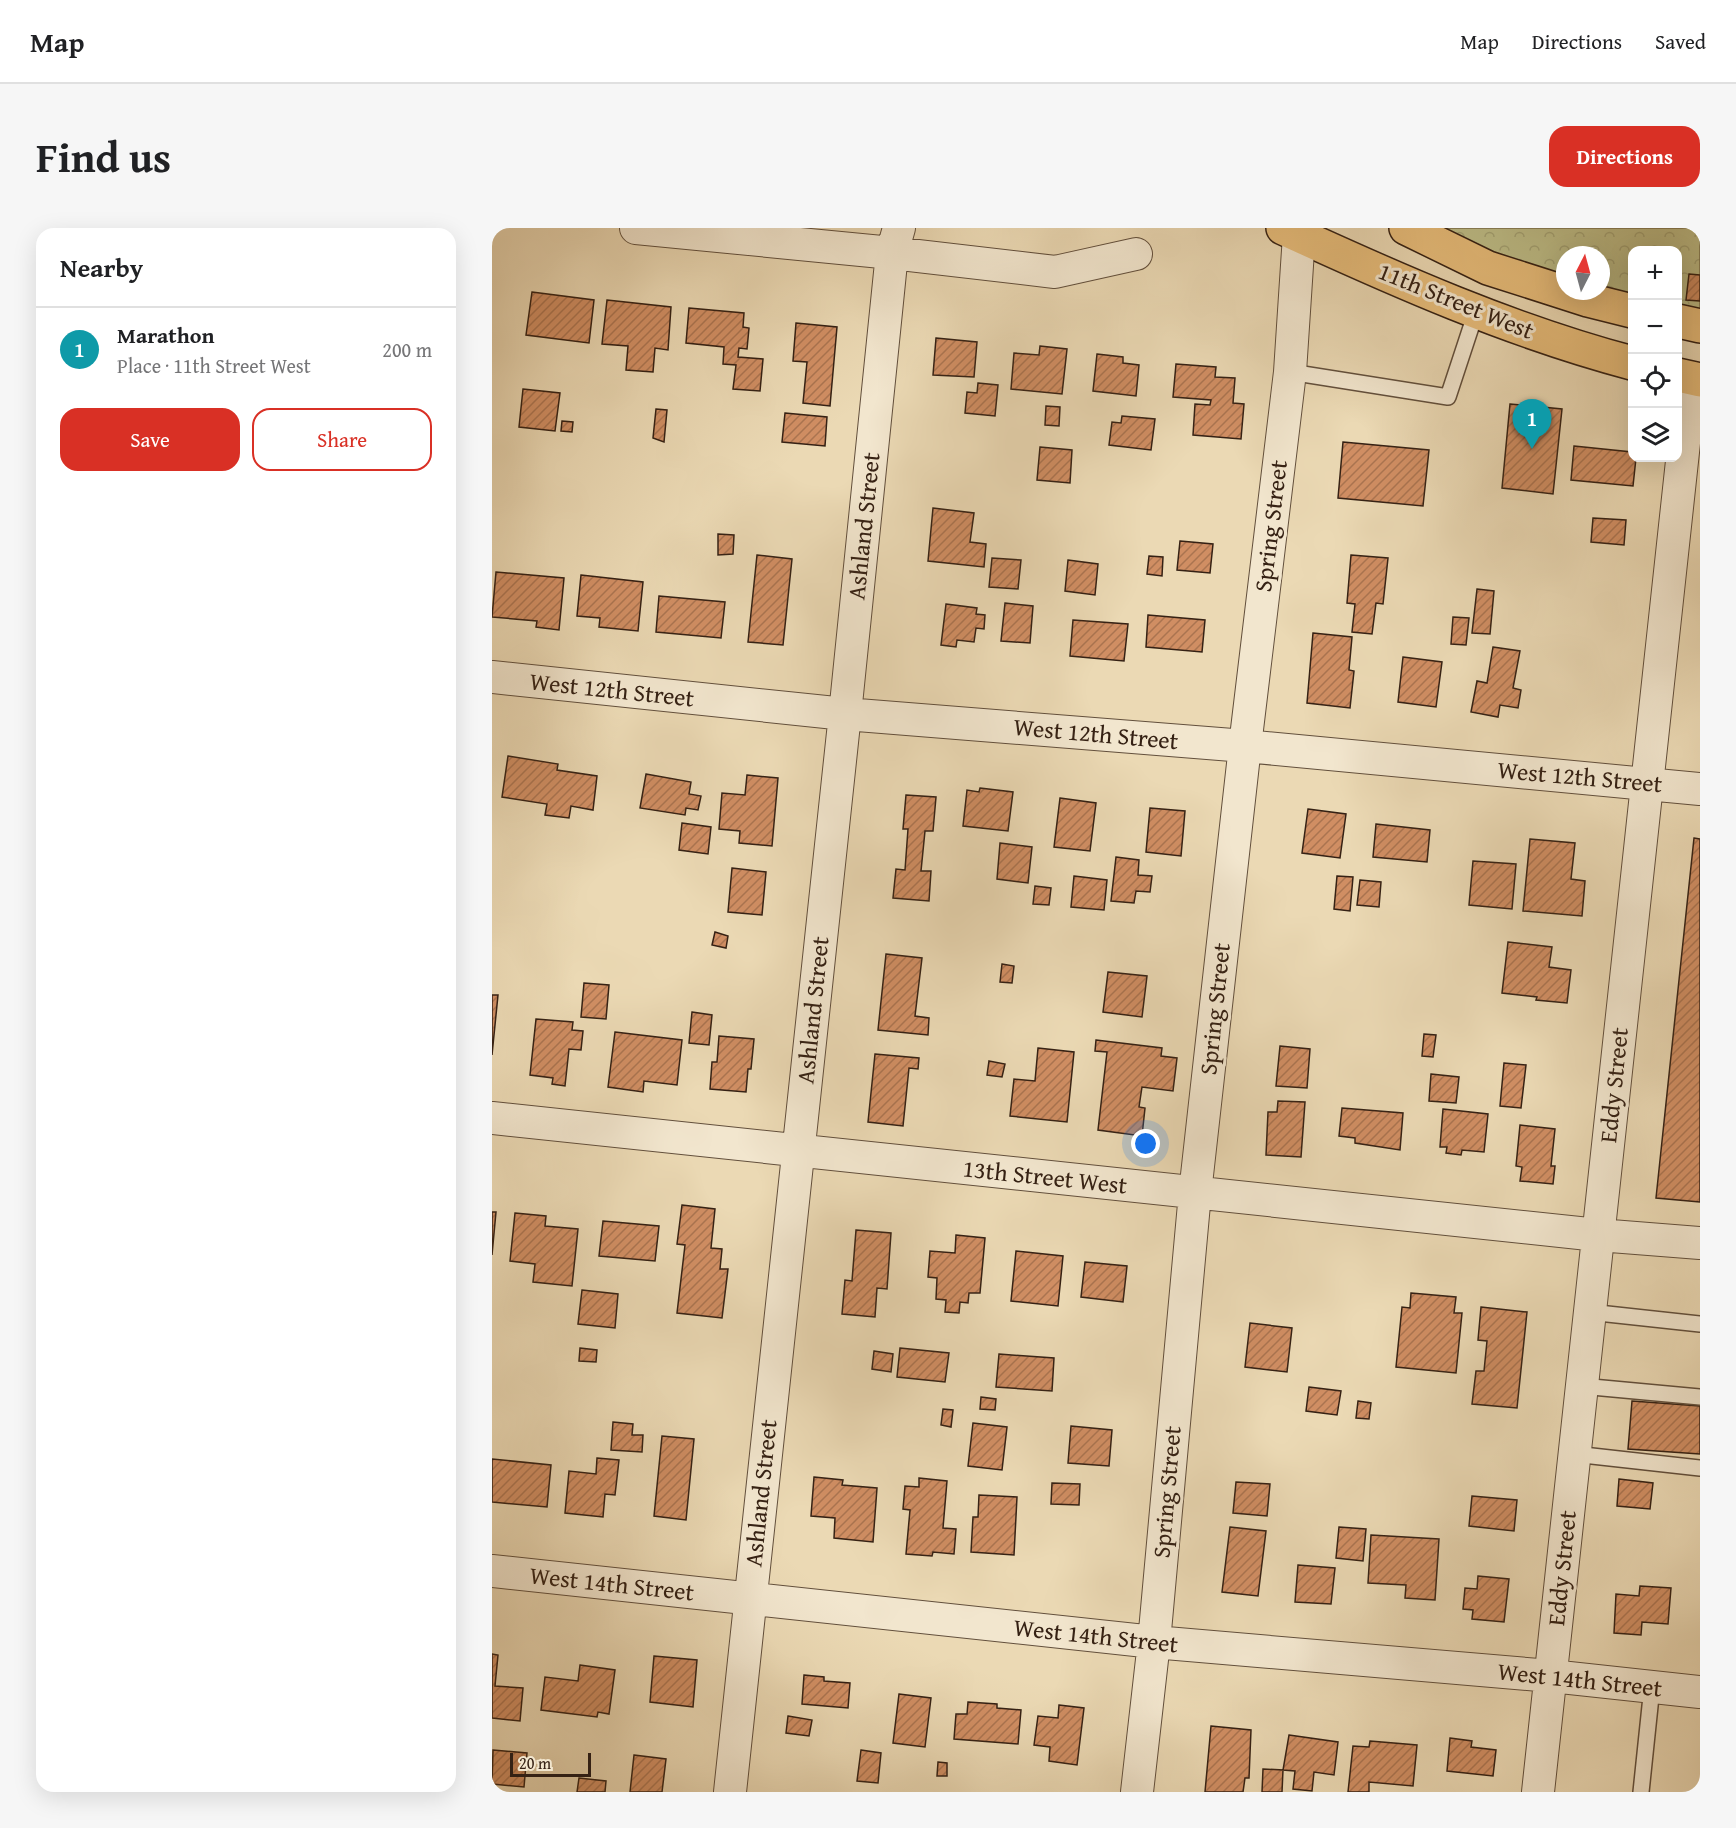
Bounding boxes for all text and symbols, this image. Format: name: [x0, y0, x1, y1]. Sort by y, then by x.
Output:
text: Map: [30, 21, 84, 62]
text: Map: [1460, 26, 1499, 57]
text: Directions: [1532, 26, 1622, 57]
text: Saved: [1655, 26, 1706, 57]
text: Find us: [36, 126, 171, 187]
button: Directions: [1549, 126, 1700, 187]
north arrow: [1556, 246, 1610, 300]
map controls: [1628, 246, 1682, 462]
button: +: [1628, 246, 1682, 300]
text: Nearby: [60, 248, 143, 287]
street label: 11th Street West: [1373, 253, 1540, 348]
button: −: [1628, 300, 1682, 354]
text: Marathon: [117, 319, 214, 351]
text: 1: [74, 335, 85, 364]
text: 200 m: [382, 335, 432, 364]
text: Place · 11th Street West: [117, 351, 311, 380]
button: locate: [1628, 354, 1682, 408]
pin: 1: [1512, 400, 1552, 449]
button: Save: [60, 408, 240, 471]
button: Share: [252, 408, 432, 471]
button: layers: [1628, 408, 1682, 462]
street label: Ashland Street: [838, 450, 889, 601]
street label: Spring Street: [1245, 457, 1296, 594]
street label: West 12th Street: [528, 663, 696, 716]
street label: West 12th Street: [1012, 709, 1180, 758]
street label: West 12th Street: [1496, 752, 1664, 801]
street label: Ashland Street: [787, 934, 838, 1085]
street label: Spring Street: [1190, 941, 1239, 1077]
street label: Eddy Street: [1590, 1025, 1637, 1144]
your location: [1131, 1129, 1160, 1158]
street label: 13th Street West: [961, 1150, 1129, 1203]
street label: Ashland Street: [735, 1417, 786, 1568]
street label: Spring Street: [1143, 1424, 1190, 1560]
street label: Eddy Street: [1538, 1508, 1585, 1627]
street label: West 14th Street: [528, 1557, 696, 1610]
street label: West 14th Street: [1012, 1609, 1180, 1662]
street label: West 14th Street: [1496, 1653, 1664, 1706]
scale bar: [510, 1750, 591, 1778]
text: 20 m: [519, 1751, 551, 1775]

